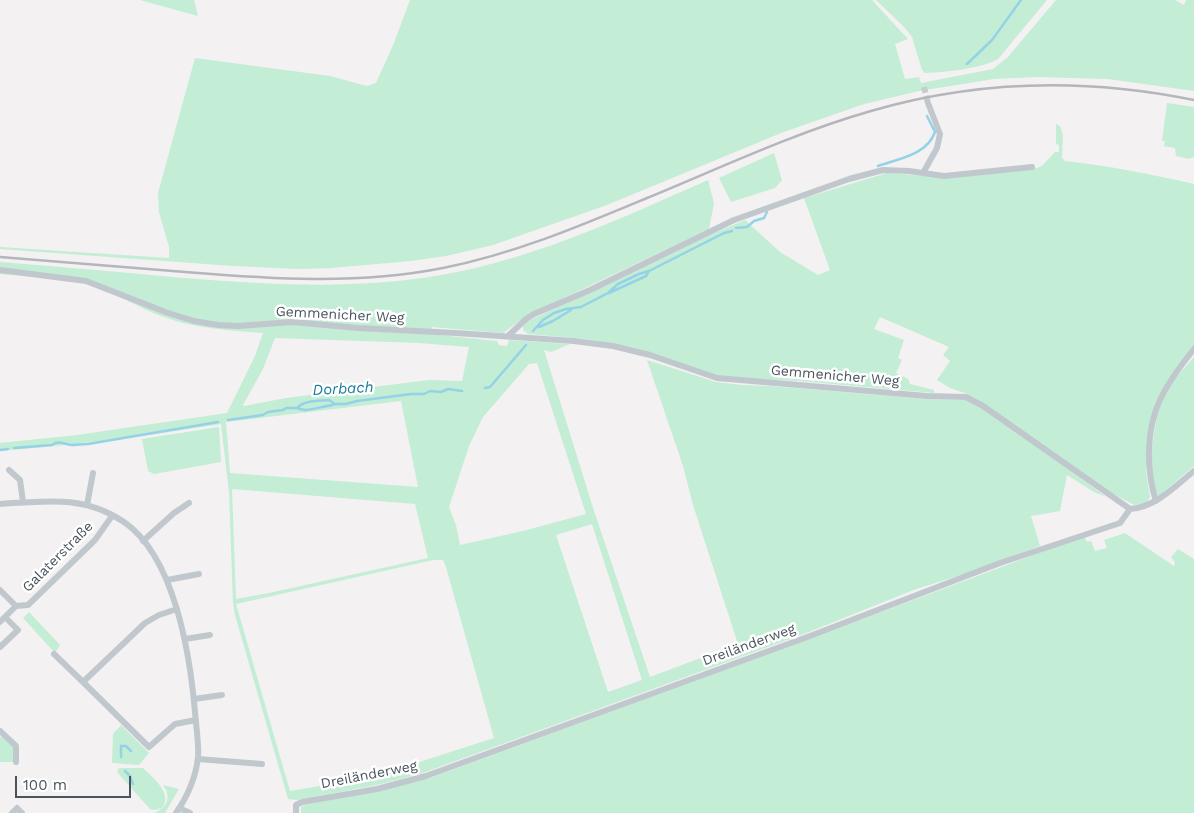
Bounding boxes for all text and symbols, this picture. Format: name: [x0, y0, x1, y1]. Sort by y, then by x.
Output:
street label: Gemmenicher Weg: [275, 303, 405, 327]
street label: Gemmenicher Weg: [770, 362, 900, 390]
water label: Dorbach: [312, 378, 374, 400]
street label: Galaterstraße: [19, 518, 97, 596]
street label: Dreiländerweg: [700, 620, 798, 670]
street label: Dreiländerweg: [319, 757, 419, 793]
scale bar: [18, 766, 134, 798]
text: 100 m: [23, 776, 67, 794]

